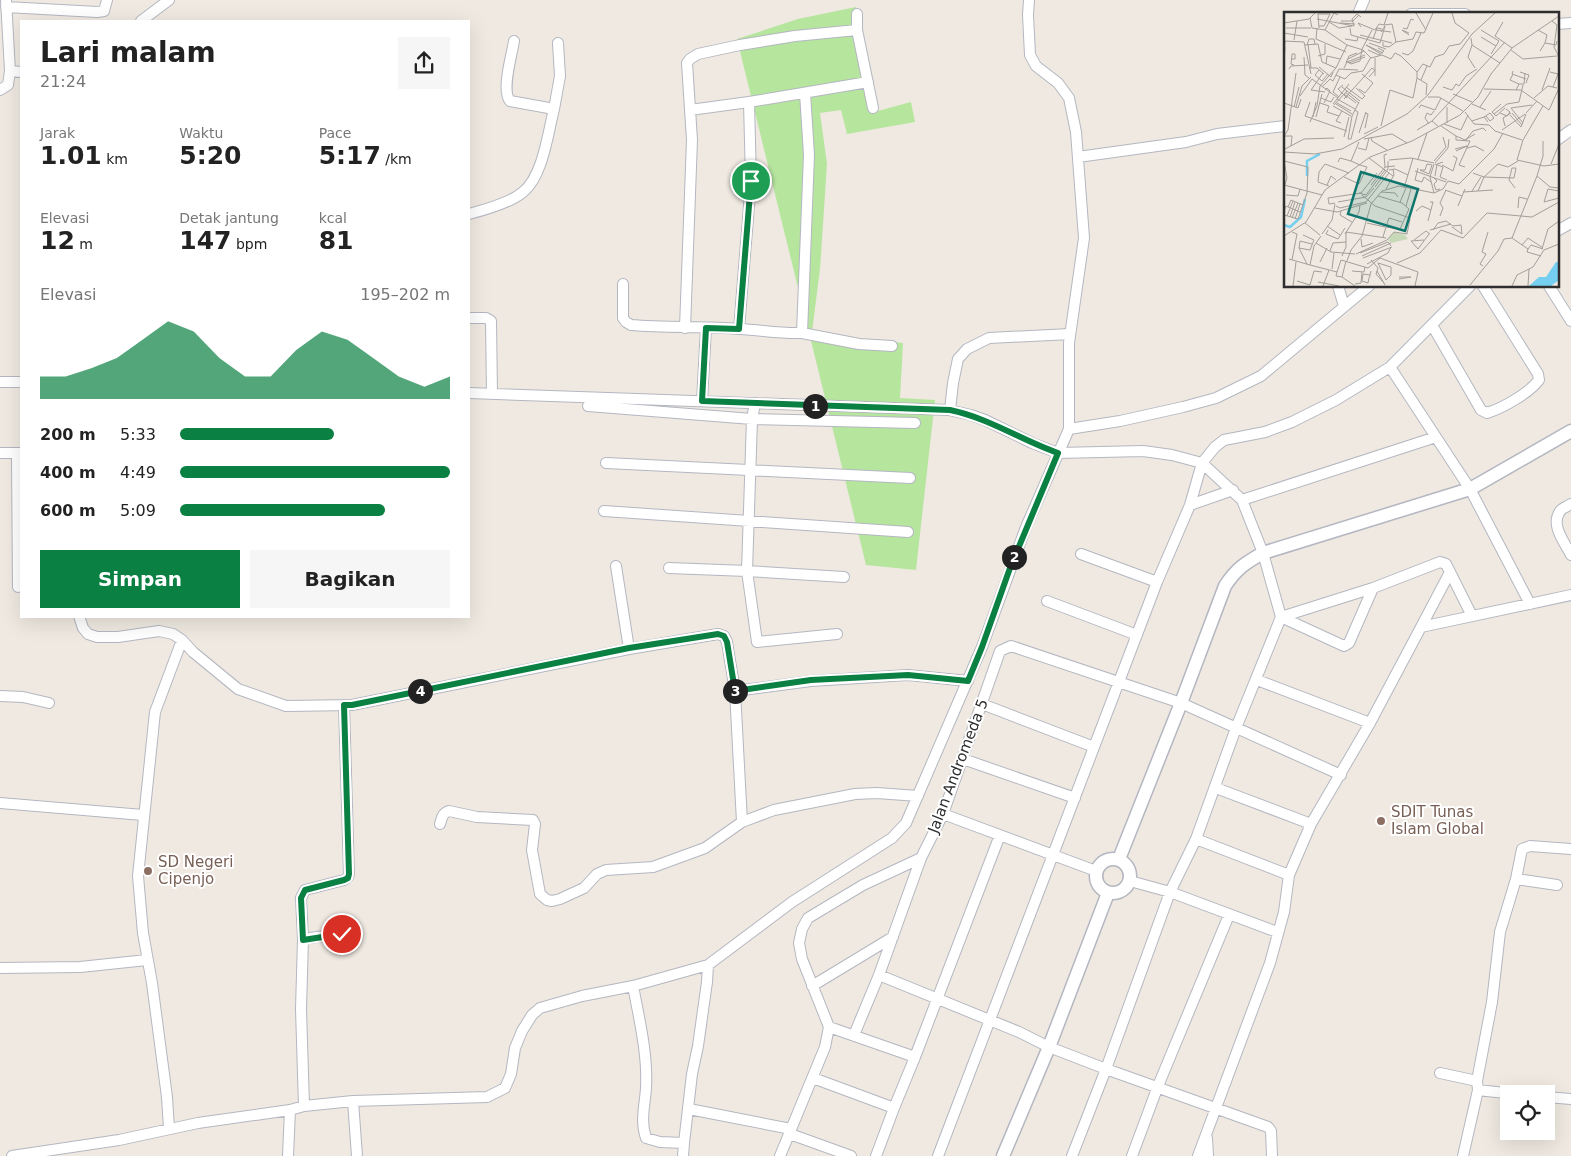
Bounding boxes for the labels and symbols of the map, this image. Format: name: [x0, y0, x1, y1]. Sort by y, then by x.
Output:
inset map: [1284, 12, 1558, 288]
pin: [730, 160, 772, 202]
pin: 1: [802, 394, 828, 418]
pin: 2: [1002, 544, 1026, 570]
pin: 4: [408, 678, 432, 704]
pin: 3: [722, 678, 748, 704]
street label: Jalan Andromeda 5: [924, 696, 992, 837]
place label: SDIT Tunas Islam Global: [1391, 803, 1484, 838]
marker: SDIT Tunas Islam Global: [1375, 815, 1387, 827]
place label: SD Negeri Cipenjo: [158, 853, 233, 888]
marker: SD Negeri Cipenjo: [142, 865, 154, 877]
pin: [321, 913, 363, 955]

